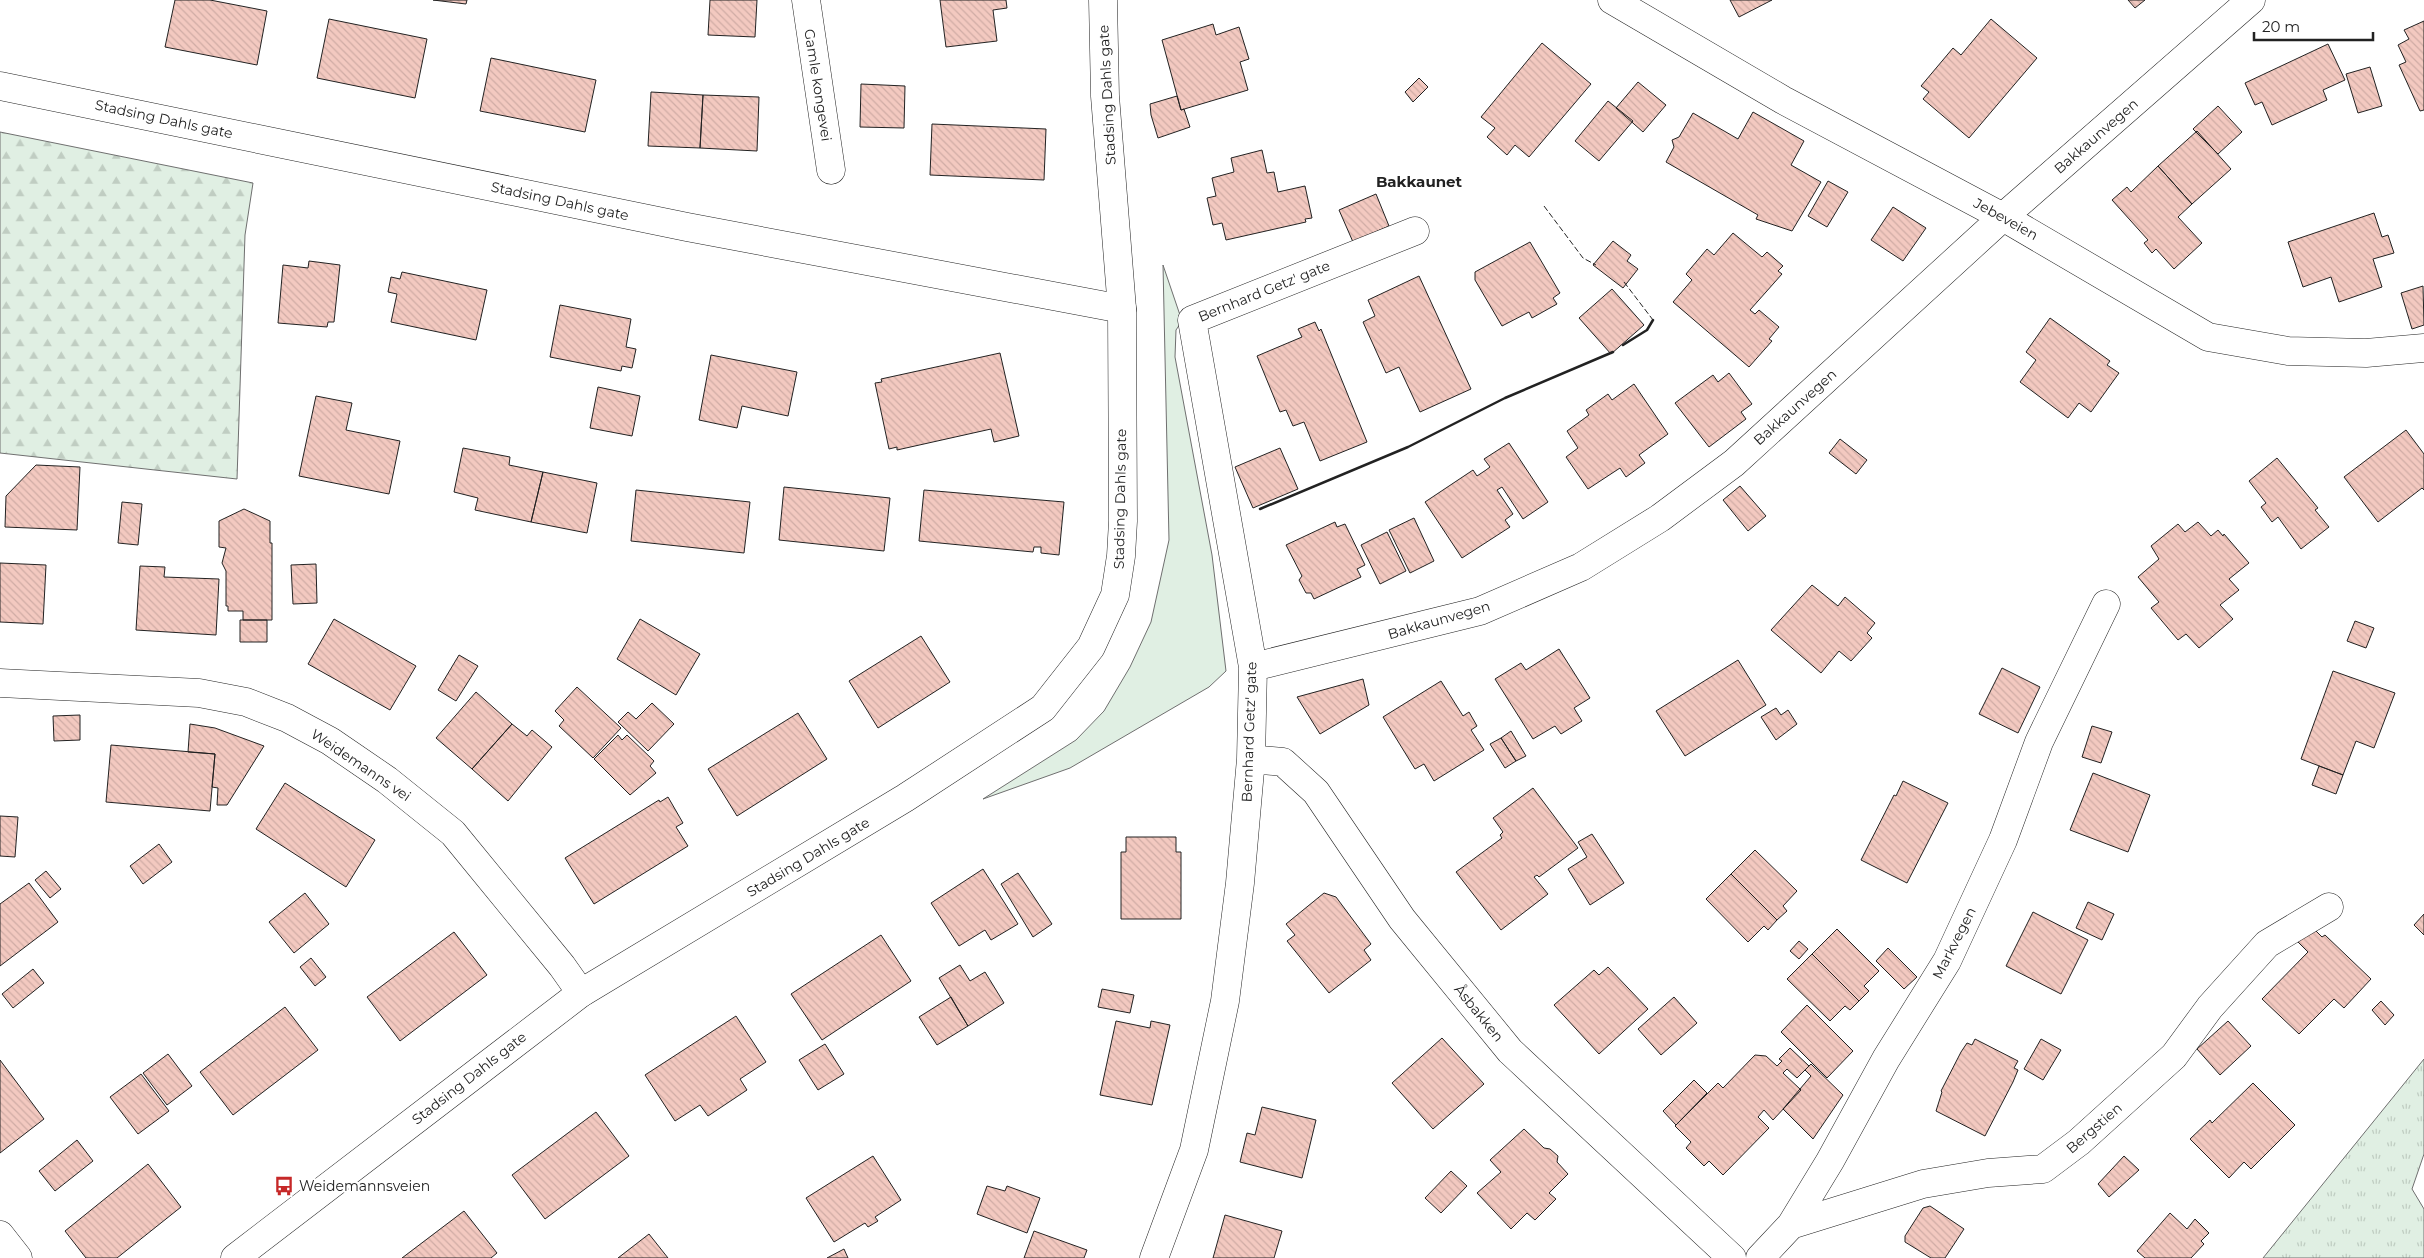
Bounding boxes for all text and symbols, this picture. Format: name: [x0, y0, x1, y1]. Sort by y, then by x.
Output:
scale bar: [2254, 10, 2373, 42]
text: 20 m: [2262, 17, 2300, 36]
street label: Stadsing Dahls gate: [1094, 24, 1120, 166]
street label: Gamle kongevei: [800, 27, 836, 143]
street label: Bakkaunvegen: [2050, 95, 2142, 177]
street label: Stadsing Dahls gate: [93, 96, 235, 142]
district label: Bakkaunet: [1376, 172, 1463, 191]
street label: Stadsing Dahls gate: [489, 178, 631, 224]
street label: Jebeveien: [1970, 193, 2041, 244]
street label: Bernhard Getz' gate: [1195, 256, 1333, 326]
street label: Bakkaunvegen: [1750, 365, 1840, 449]
street label: Stadsing Dahls gate: [1110, 429, 1130, 569]
street label: Bakkaunvegen: [1386, 597, 1492, 643]
street label: Bernhard Getz' gate: [1238, 661, 1260, 803]
street label: Weidemanns vei: [307, 725, 415, 805]
street label: Stadsing Dahls gate: [743, 813, 873, 901]
street label: Markvegen: [1928, 904, 1980, 982]
street label: Åsbakken: [1450, 980, 1508, 1045]
street label: Stadsing Dahls gate: [408, 1028, 530, 1128]
street label: Bergstien: [2062, 1099, 2126, 1157]
bus stop icon: Weidemannsveien: [273, 1175, 295, 1197]
place label: Weidemannsveien: [299, 1177, 430, 1195]

